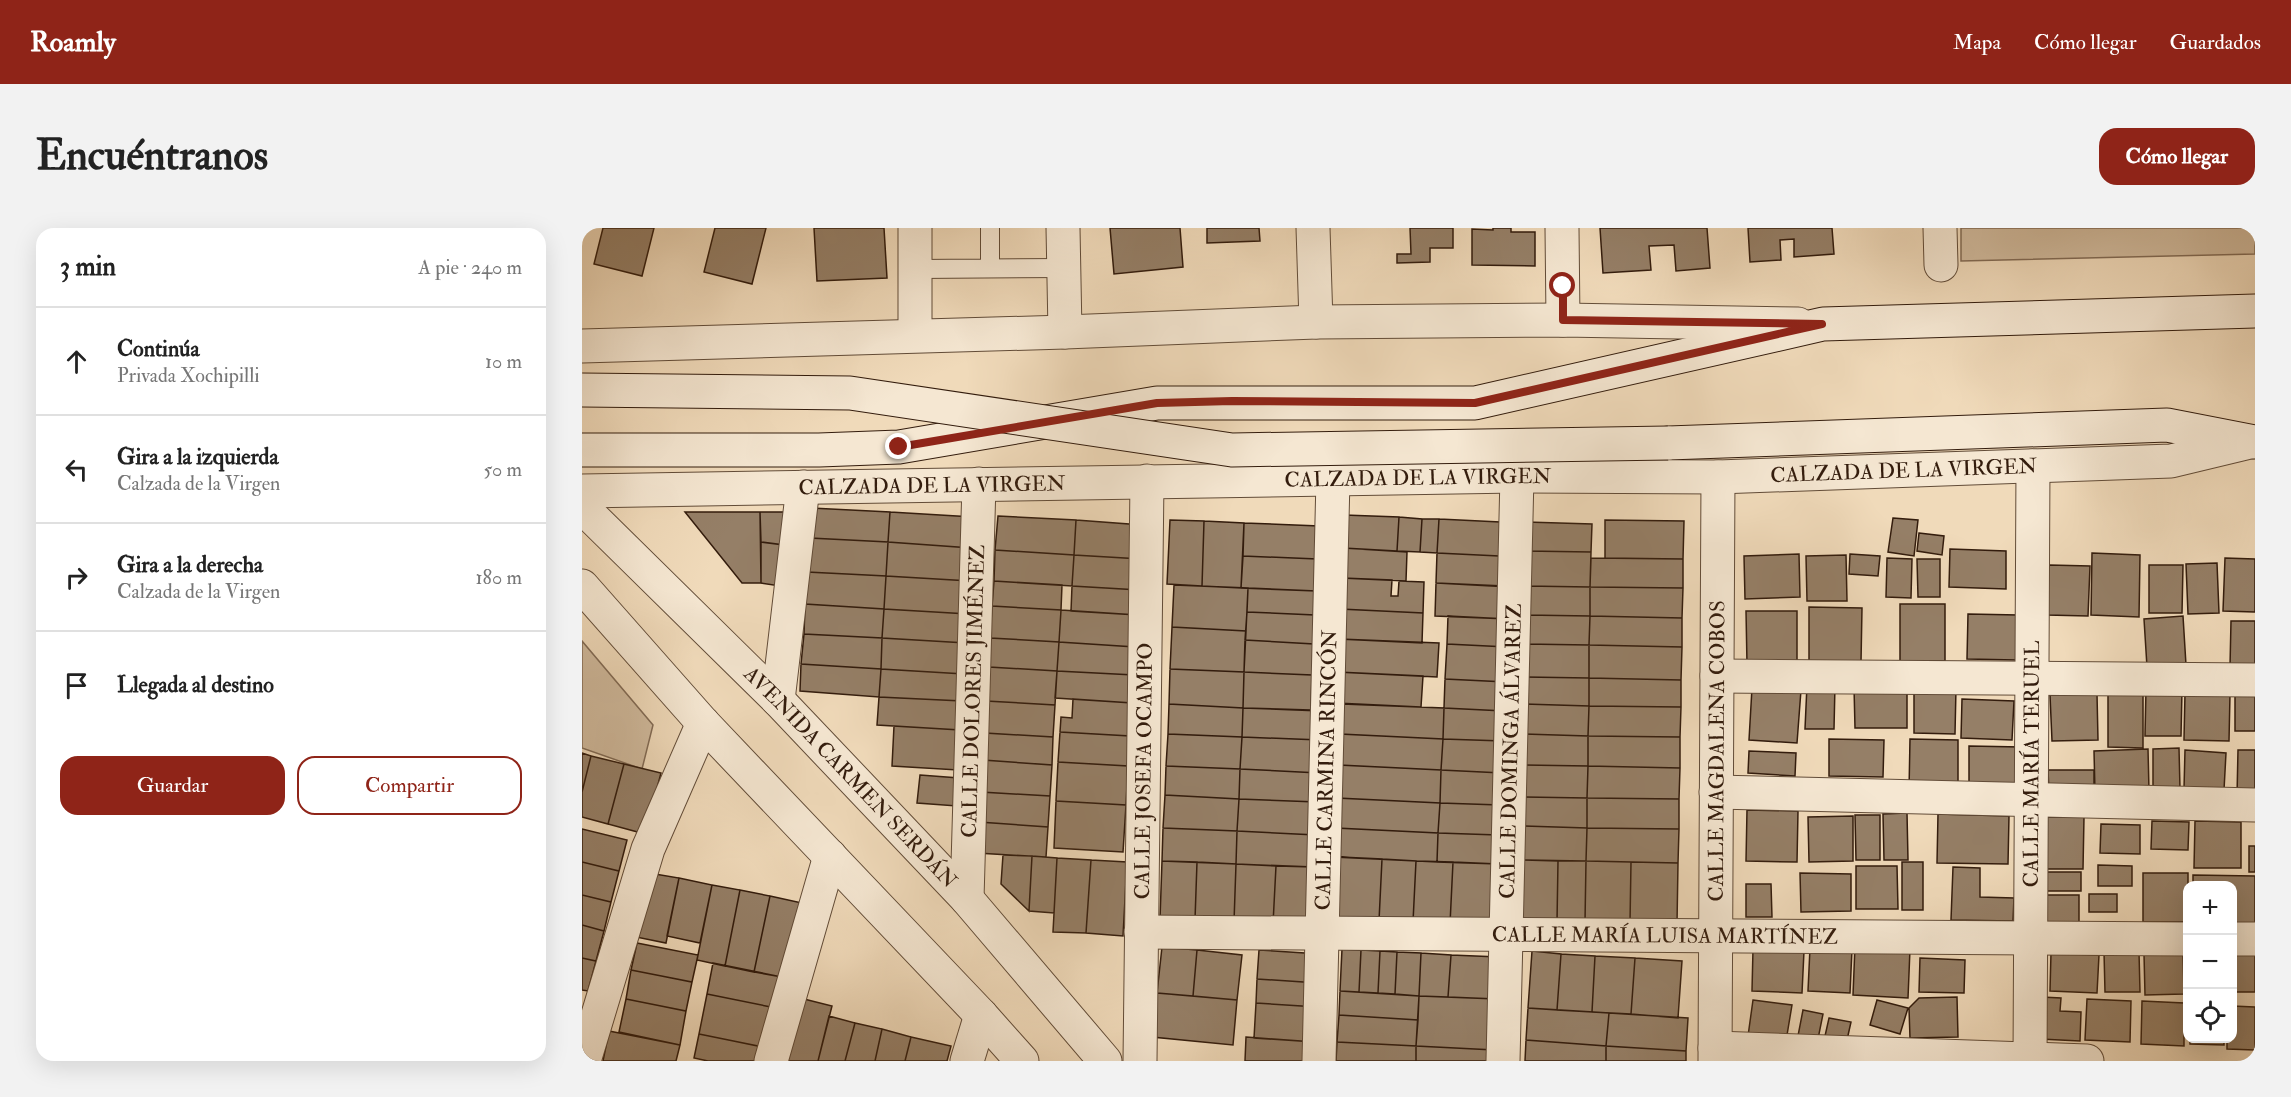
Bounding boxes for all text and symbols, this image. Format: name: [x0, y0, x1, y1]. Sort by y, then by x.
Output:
text: Roamly: [30, 25, 116, 60]
text: Mapa: [1953, 29, 2001, 56]
text: Cómo llegar: [2034, 29, 2137, 56]
text: Guardados: [2170, 29, 2261, 56]
button: Cómo llegar: [2099, 128, 2255, 185]
text: Encuéntranos: [36, 130, 268, 182]
text: 3 min: [60, 251, 116, 283]
text: A pie · 240 m: [418, 255, 522, 280]
route start: [1549, 272, 1575, 298]
text: Continúa: [117, 335, 200, 363]
icon: ahead: [60, 345, 93, 378]
text: 10 m: [485, 349, 522, 374]
text: Privada Xochipilli: [117, 363, 260, 388]
route end: [885, 433, 911, 459]
text: Gira a la izquierda: [117, 443, 278, 471]
icon: left: [60, 453, 93, 486]
street label: CALZADA DE LA VIRGEN: [1770, 453, 2038, 489]
text: 50 m: [483, 457, 522, 482]
street label: CALZADA DE LA VIRGEN: [1284, 463, 1552, 494]
street label: CALZADA DE LA VIRGEN: [798, 470, 1066, 502]
text: Calzada de la Virgen: [117, 471, 280, 496]
street label: CALLE DOLORES JIMÉNEZ: [956, 544, 991, 838]
text: Gira a la derecha: [117, 551, 263, 579]
icon: right: [60, 561, 93, 594]
text: 180 m: [475, 565, 522, 590]
text: Calzada de la Virgen: [117, 579, 280, 604]
street label: CALLE MAGDALENA COBOS: [1703, 600, 1731, 902]
street label: CALLE DOMINGA ÁLVAREZ: [1494, 603, 1528, 899]
street label: CALLE CARMINA RINCÓN: [1310, 629, 1343, 911]
street label: CALLE MARÍA TERUEL: [2018, 641, 2046, 888]
street label: CALLE JOSEFA OCAMPO: [1129, 642, 1159, 900]
street label: AVENIDA CARMEN SERDÁN: [737, 660, 963, 894]
icon: arrive: [60, 669, 93, 702]
text: Llegada al destino: [117, 671, 274, 699]
button: Guardar: [60, 756, 285, 815]
button: Compartir: [297, 756, 522, 815]
map controls: [2183, 881, 2237, 1043]
button: +: [2183, 881, 2237, 935]
street label: CALLE MARÍA LUISA MARTÍNEZ: [1492, 921, 1838, 951]
button: −: [2183, 935, 2237, 989]
button: locate: [2183, 989, 2237, 1043]

